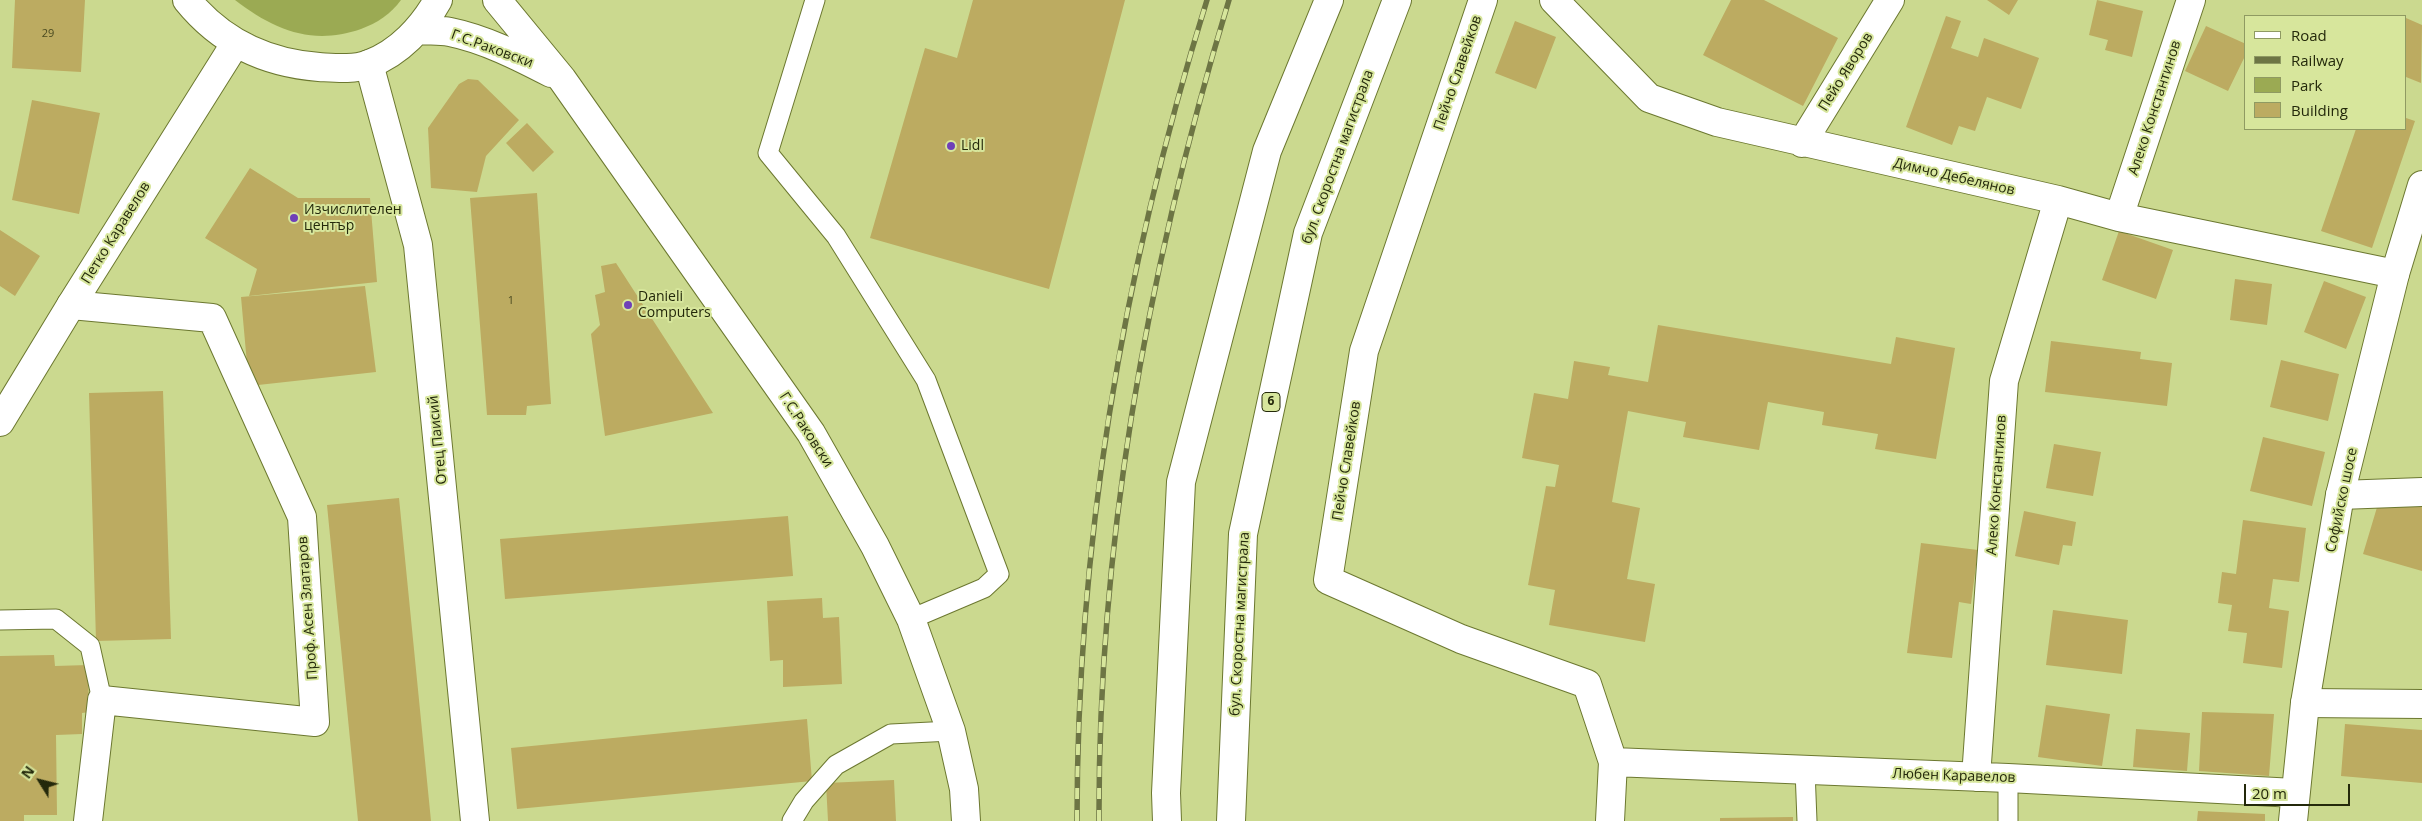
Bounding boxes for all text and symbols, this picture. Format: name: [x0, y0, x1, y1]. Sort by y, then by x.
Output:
street label: Пейчо Славейков: [1430, 13, 1486, 133]
legend: [2244, 15, 2407, 130]
text: Road: [2291, 25, 2327, 45]
street label: Г.С.Раковски: [449, 26, 535, 72]
house number: 29: [42, 27, 54, 41]
street label: Пейо Яворов: [1815, 30, 1877, 114]
street label: Алеко Константинов: [2125, 39, 2185, 177]
text: Railway: [2291, 50, 2344, 70]
street label: бул. Скоростна магистрала: [1299, 68, 1377, 246]
text: Park: [2291, 75, 2322, 95]
text: Building: [2291, 100, 2348, 120]
place label: Lidl: [961, 138, 984, 154]
marker: Lidl: [945, 140, 957, 152]
street label: Димчо Дебелянов: [1892, 155, 2016, 199]
street label: Петко Каравелов: [78, 179, 154, 287]
place label: Изчислителен център: [304, 202, 402, 234]
marker: Изчислителен център: [288, 212, 300, 224]
place label: Danieli Computers: [638, 289, 711, 322]
house number: 1: [508, 294, 514, 308]
marker: Danieli Computers: [622, 299, 634, 311]
street label: Г.С.Раковски: [775, 389, 837, 471]
road number: 6: [1262, 392, 1280, 412]
street label: Отец Паисий: [425, 395, 451, 485]
street label: Пейчо Славейков: [1329, 400, 1365, 522]
street label: Алеко Константинов: [1984, 414, 2010, 556]
street label: Софийско шосе: [2323, 446, 2361, 554]
street label: бул. Скоростна магистрала: [1227, 532, 1253, 716]
street label: Проф. Асен Златаров: [295, 536, 321, 680]
north arrow: [15, 756, 65, 806]
text: N: [16, 762, 38, 782]
street label: Любен Каравелов: [1892, 765, 2016, 787]
scale bar: [2247, 774, 2353, 806]
text: 20 m: [2252, 783, 2287, 803]

